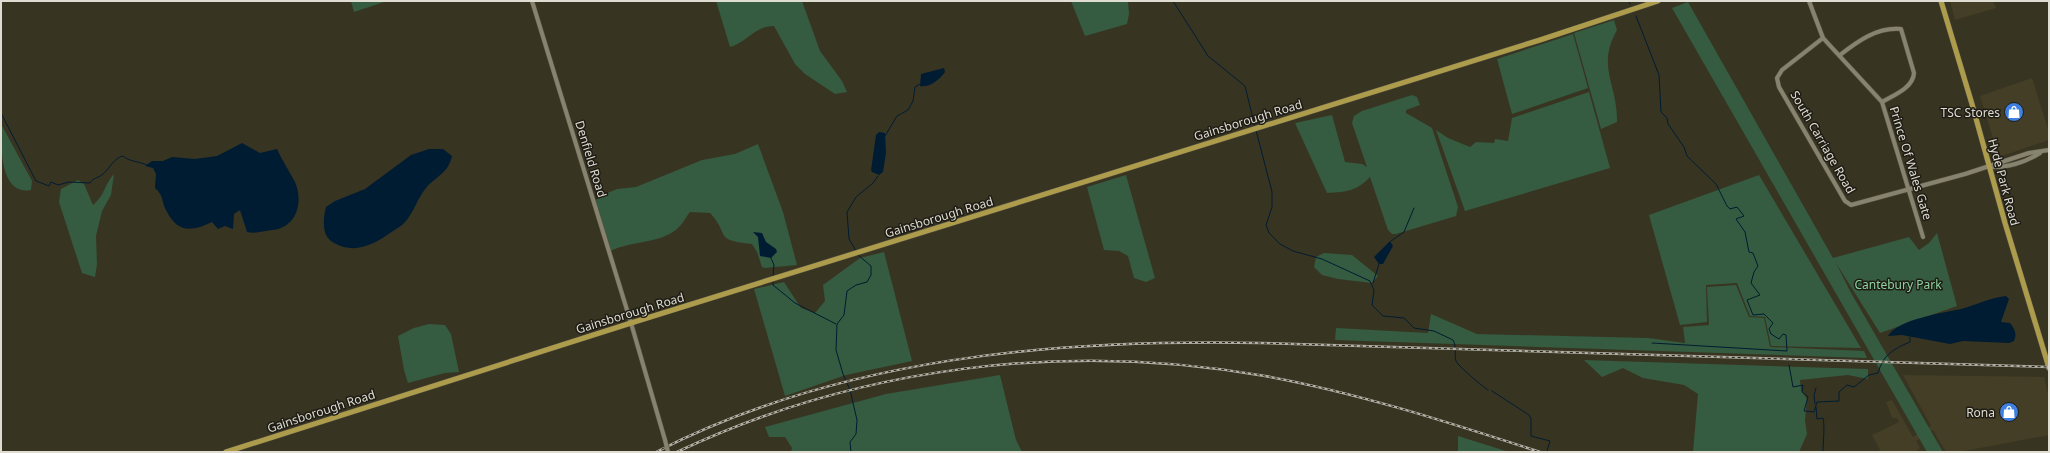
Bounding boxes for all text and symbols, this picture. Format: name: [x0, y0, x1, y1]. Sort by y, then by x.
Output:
street label: South Carriage Road: [1787, 87, 1859, 197]
street label: Gainsborough Road: [1192, 95, 1304, 145]
shop icon: TSC Stores: [2003, 101, 2025, 123]
street label: Prince Of Wales Gate: [1886, 104, 1936, 222]
place label: TSC Stores: [1941, 104, 2000, 121]
street label: Denfield Road: [571, 119, 611, 199]
street label: Hyde Park Road: [1984, 137, 2024, 227]
street label: Gainsborough Road: [883, 192, 995, 242]
park label: Cantebury Park: [1854, 276, 1942, 293]
street label: Gainsborough Road: [574, 288, 686, 338]
street label: Gainsborough Road: [265, 386, 377, 436]
shop icon: Rona: [1998, 401, 2020, 423]
place label: Rona: [1966, 404, 1995, 421]

